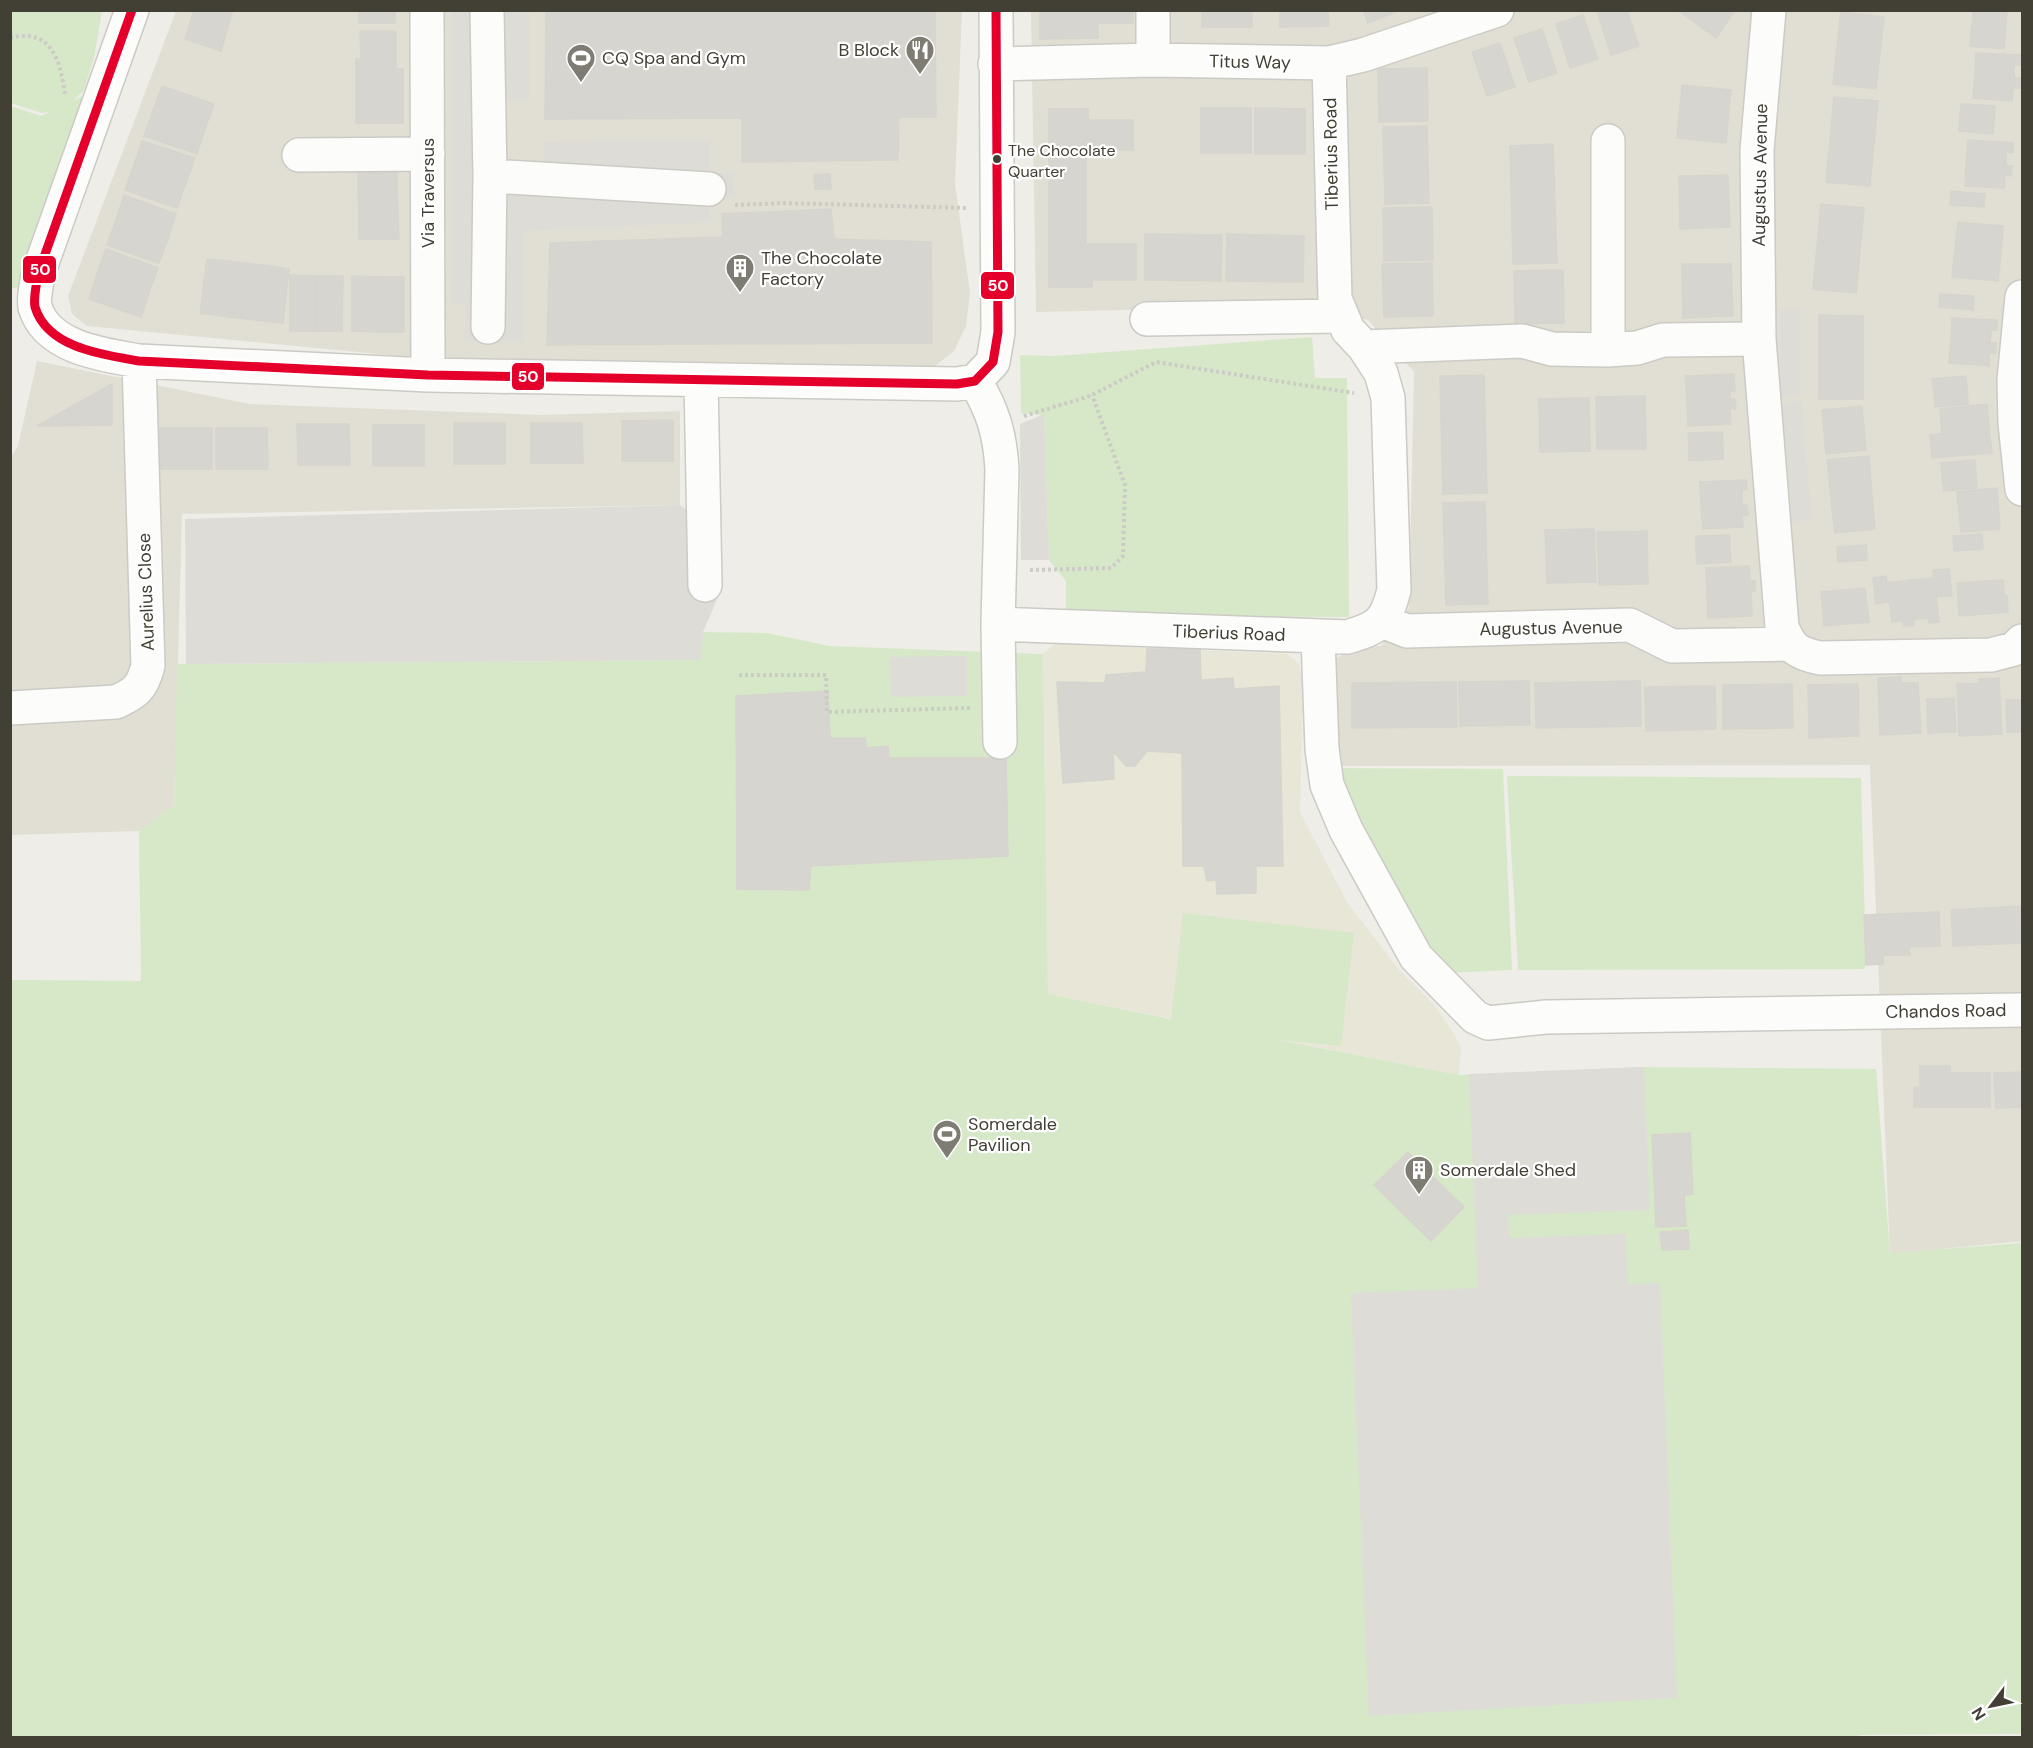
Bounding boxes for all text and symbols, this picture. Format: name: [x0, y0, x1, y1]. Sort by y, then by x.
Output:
restaurant icon: B Block: [904, 34, 936, 76]
place label: B Block: [838, 38, 899, 62]
sports icon: CQ Spa and Gym: [565, 42, 597, 84]
place label: CQ Spa and Gym: [602, 46, 746, 70]
street label: Titus Way: [1209, 49, 1291, 75]
street label: Tiberius Road: [1318, 97, 1344, 211]
street label: Augustus Avenue: [1747, 103, 1773, 247]
street label: Via Traversus: [416, 138, 440, 248]
place label: The Chocolate Quarter: [1008, 140, 1116, 182]
marker: The Chocolate Quarter: [991, 153, 1003, 165]
place label: The Chocolate Factory: [761, 246, 882, 291]
building icon: The Chocolate Factory: [724, 252, 756, 294]
line badge: 50: [22, 255, 57, 284]
text: 50: [29, 259, 51, 280]
line badge: 50: [980, 271, 1015, 300]
text: 50: [987, 275, 1009, 296]
line badge: 50: [511, 362, 545, 391]
text: 50: [517, 366, 539, 387]
street label: Aurelius Close: [132, 533, 160, 651]
street label: Augustus Avenue: [1479, 615, 1623, 641]
street label: Tiberius Road: [1172, 619, 1286, 647]
street label: Chandos Road: [1885, 998, 2007, 1024]
place label: Somerdale Pavilion: [968, 1112, 1057, 1157]
sports icon: Somerdale Pavilion: [931, 1118, 963, 1160]
building icon: Somerdale Shed: [1403, 1154, 1435, 1196]
place label: Somerdale Shed: [1440, 1158, 1576, 1182]
north arrow: [1961, 1676, 2021, 1736]
text: N: [1967, 1703, 1991, 1724]

